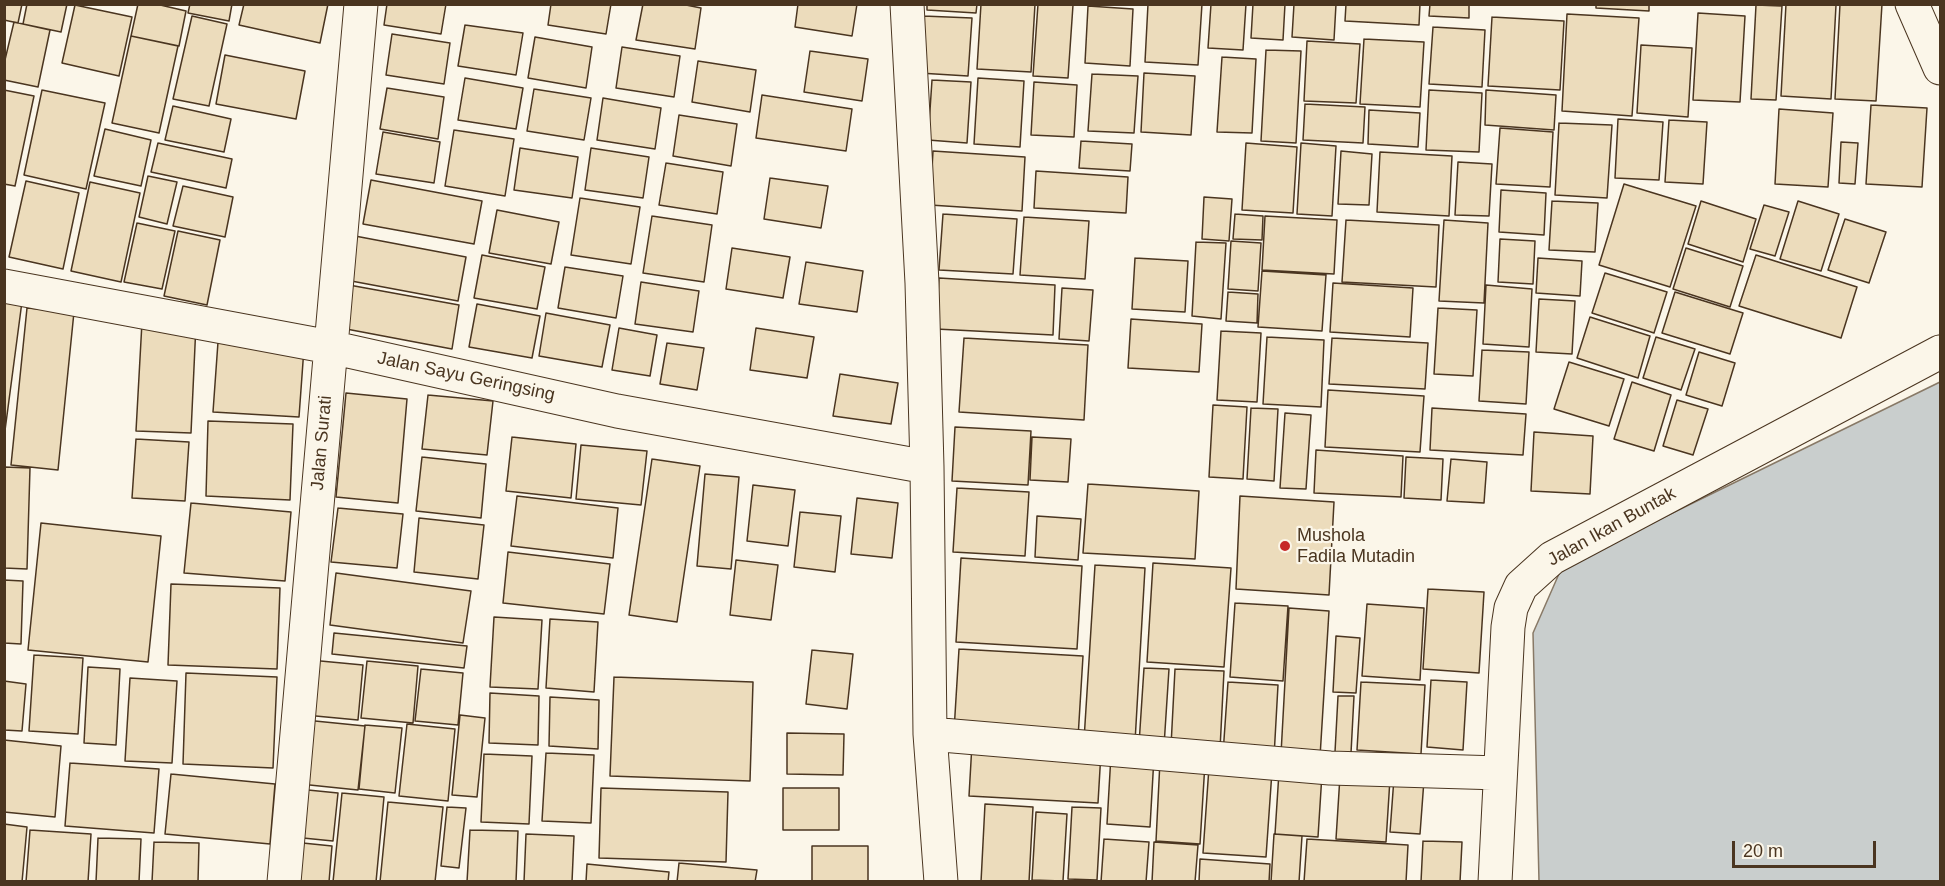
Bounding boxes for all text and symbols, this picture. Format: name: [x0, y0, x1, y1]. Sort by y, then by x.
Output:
street label: Jalan Sayu Geringsing: [375, 348, 557, 406]
street label: Jalan Surati: [307, 395, 337, 491]
street label: Jalan Ikan Buntak: [1544, 483, 1680, 571]
place label: Mushola Fadila Mutadin: [1297, 525, 1415, 568]
marker: Mushola Fadila Mutadin: [1278, 539, 1292, 553]
scale bar: [1735, 829, 1879, 867]
text: 20 m: [1743, 841, 1783, 861]

